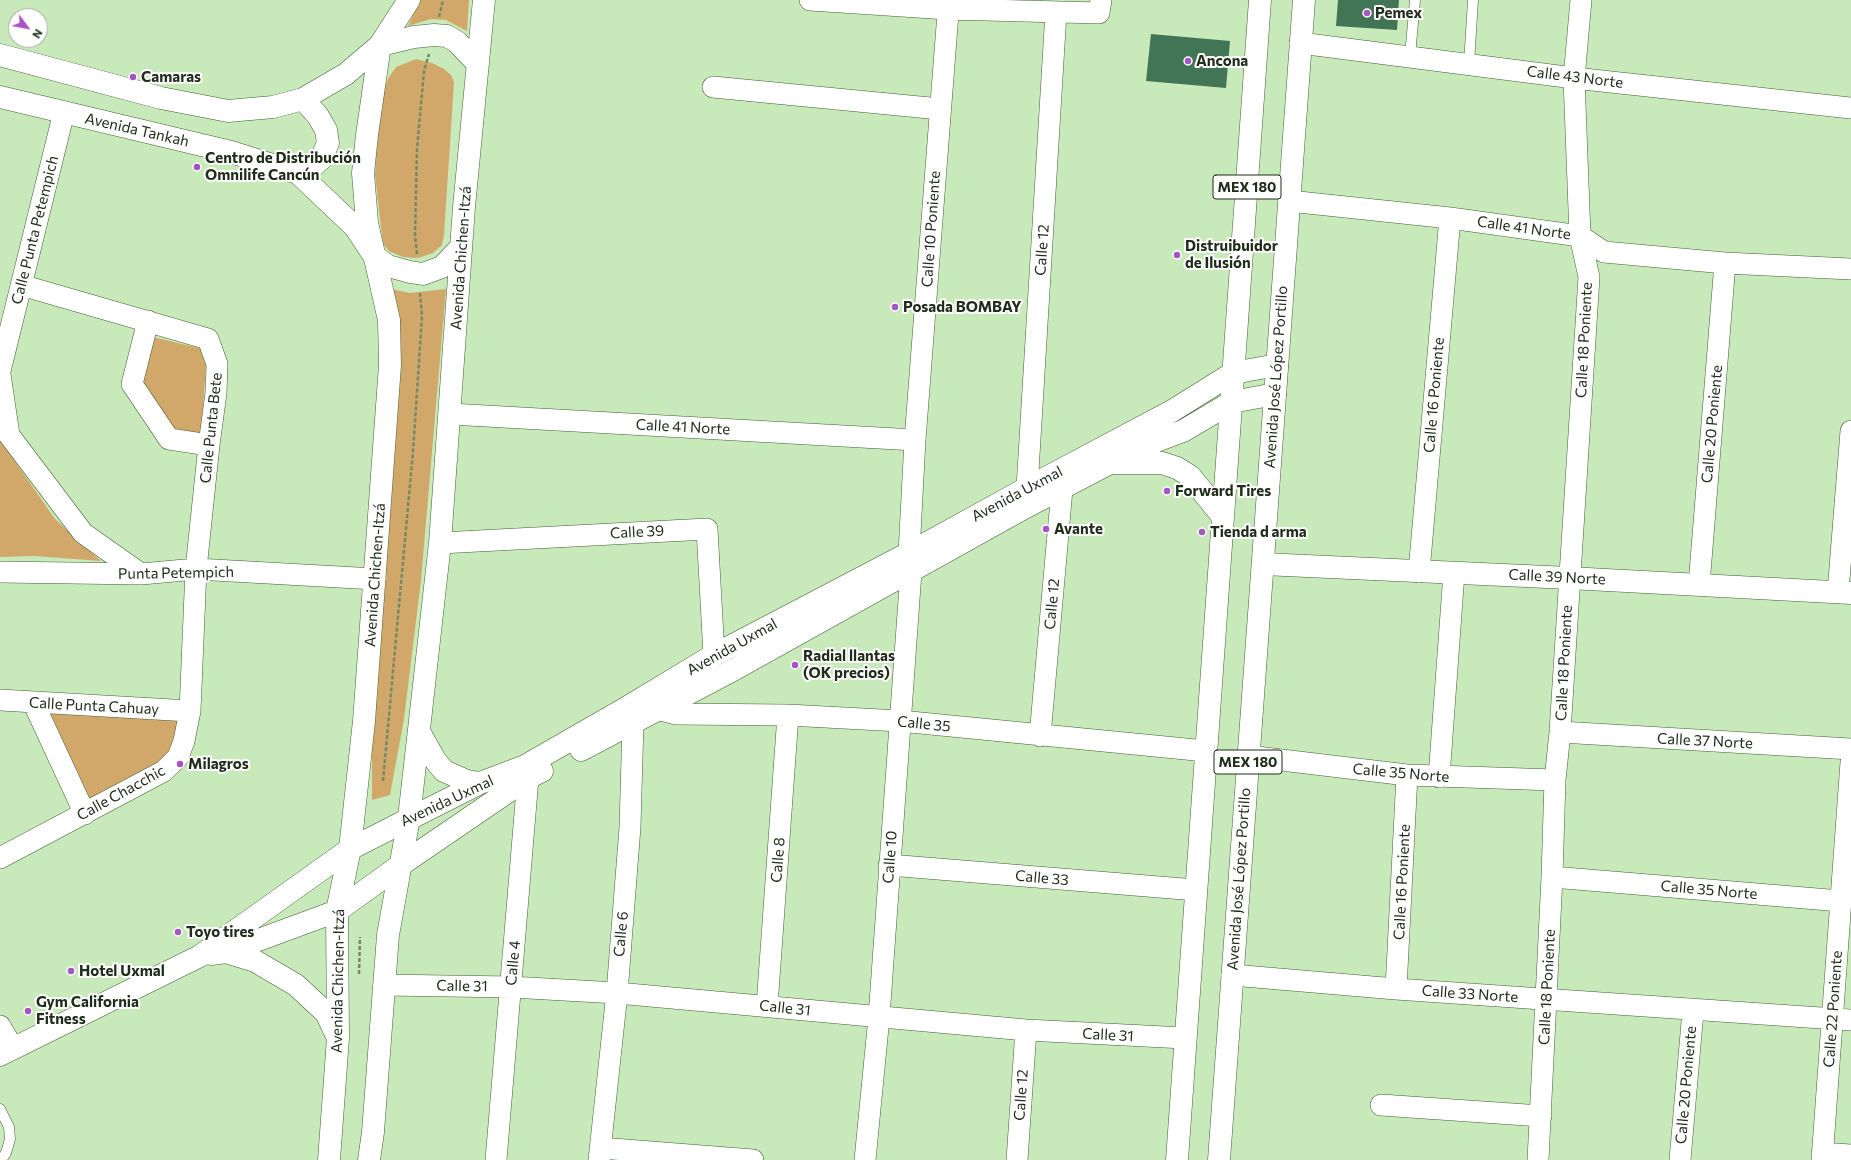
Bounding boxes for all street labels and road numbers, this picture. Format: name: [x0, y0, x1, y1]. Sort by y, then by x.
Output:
street label: Calle 43 Norte: [1526, 62, 1624, 92]
street label: Avenida Tankah: [83, 109, 191, 151]
street label: Calle Punta Petempich: [8, 154, 62, 306]
street label: Calle 10 Poniente: [918, 170, 944, 288]
road number: MEX 180: [1213, 175, 1281, 199]
street label: Avenida Chichen-Itzá: [447, 185, 475, 331]
street label: Calle 41 Norte: [1476, 213, 1572, 243]
street label: Calle 12: [1031, 224, 1053, 276]
street label: Calle 18 Poniente: [1572, 282, 1596, 398]
street label: Avenida José López Portillo: [1261, 285, 1291, 469]
street label: Calle 16 Poniente: [1420, 336, 1448, 454]
street label: Calle 20 Poniente: [1698, 364, 1726, 484]
street label: Calle Punta Bete: [196, 372, 226, 484]
street label: Calle 41 Norte: [635, 416, 731, 438]
street label: Avenida Uxmal: [968, 462, 1066, 526]
street label: Avenida Chichen-Itzá: [361, 502, 389, 648]
street label: Calle 39: [609, 522, 665, 542]
street label: Punta Petempich: [118, 563, 234, 583]
street label: Calle 39 Norte: [1508, 565, 1606, 589]
street label: Calle 12: [1041, 578, 1063, 630]
street label: Calle 18 Poniente: [1552, 605, 1576, 721]
street label: Avenida Uxmal: [684, 615, 780, 679]
street label: Calle Punta Cahuay: [28, 694, 160, 718]
street label: Calle 35: [896, 712, 952, 736]
street label: Calle 37 Norte: [1657, 729, 1753, 753]
road number: MEX 180: [1214, 750, 1282, 774]
street label: Calle 35 Norte: [1352, 760, 1450, 786]
street label: Calle Chacchic: [74, 761, 168, 825]
street label: Avenida Uxmal: [398, 772, 496, 830]
street label: Avenida José López Portillo: [1224, 787, 1254, 971]
street label: Calle 16 Poniente: [1390, 824, 1414, 940]
street label: Calle 10: [879, 830, 901, 884]
street label: Calle 8: [767, 837, 789, 883]
street label: Calle 33: [1015, 867, 1069, 889]
street label: Calle 35 Norte: [1660, 877, 1758, 903]
street label: Avenida Chichen-Itzá: [328, 909, 348, 1053]
street label: Calle 6: [610, 910, 632, 958]
street label: Calle 18 Poniente: [1535, 929, 1559, 1045]
street label: Calle 4: [502, 940, 524, 986]
street label: Calle 22 Poniente: [1820, 950, 1846, 1068]
street label: Calle 31: [436, 977, 488, 995]
street label: Calle 33 Norte: [1421, 982, 1519, 1006]
street label: Calle 31: [758, 996, 812, 1020]
street label: Calle 31: [1082, 1025, 1134, 1045]
street label: Calle 20 Poniente: [1672, 1025, 1700, 1145]
street label: Calle 12: [1010, 1069, 1032, 1121]

